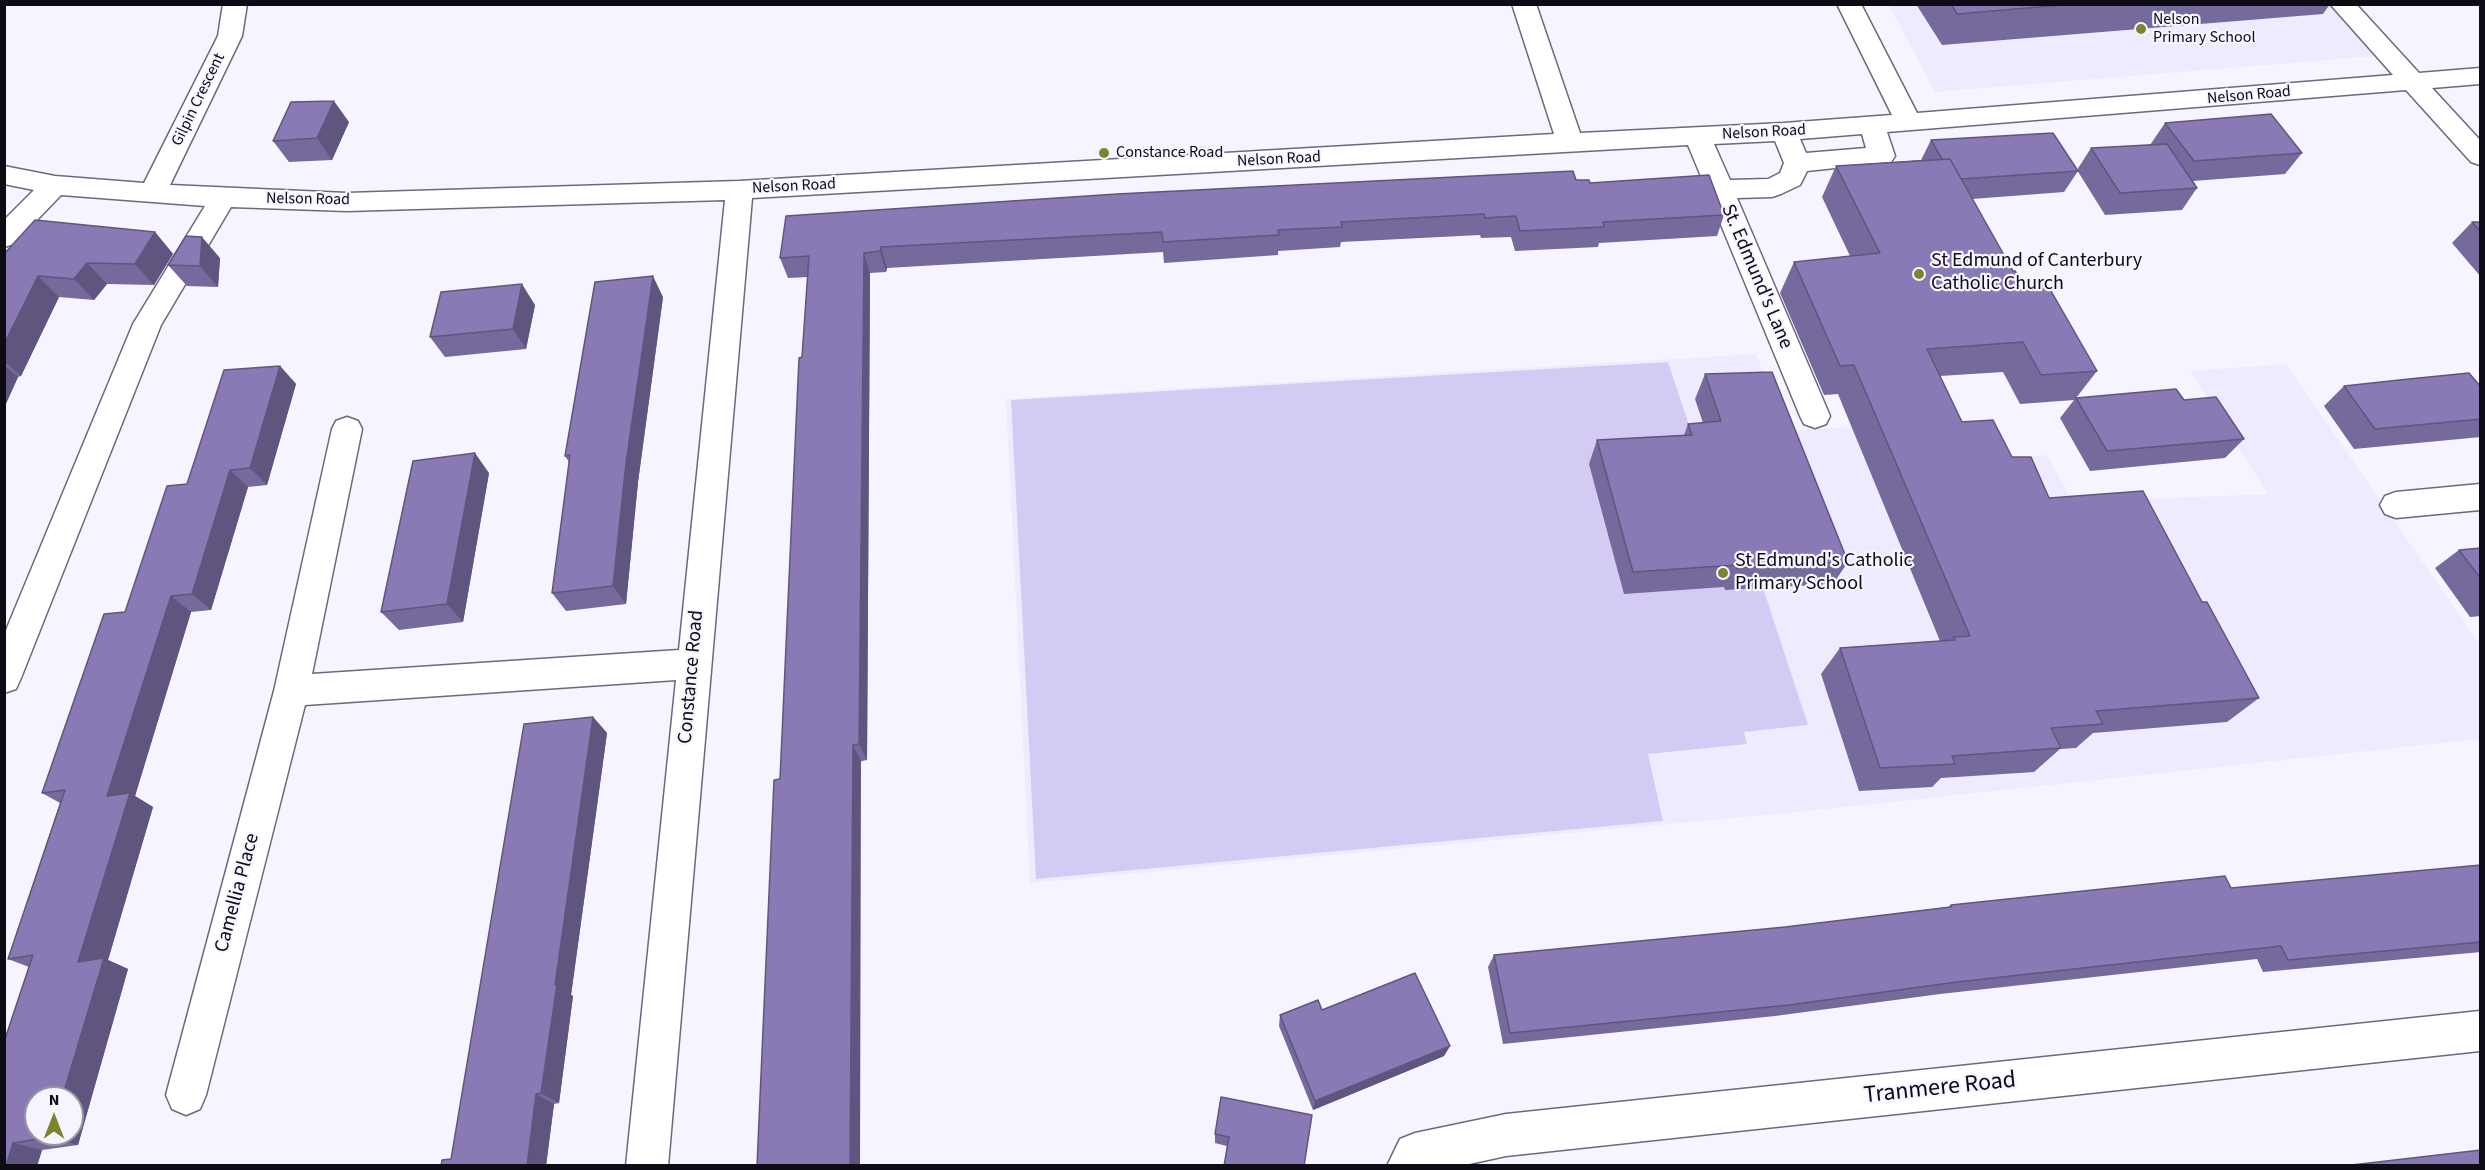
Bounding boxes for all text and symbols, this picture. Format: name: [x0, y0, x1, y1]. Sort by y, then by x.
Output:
place label: Nelson Primary School: [2153, 10, 2255, 48]
marker: Nelson Primary School: [2134, 22, 2148, 36]
street label: Gilpin Crescent: [168, 50, 230, 150]
street label: Nelson Road: [2206, 83, 2292, 109]
street label: Nelson Road: [1722, 121, 1806, 145]
place label: Constance Road: [1116, 143, 1223, 163]
marker: Constance Road: [1097, 146, 1111, 160]
street label: Nelson Road: [1237, 148, 1321, 172]
street label: Nelson Road: [752, 175, 836, 199]
street label: Nelson Road: [266, 190, 350, 210]
street label: St. Edmund's Lane: [1715, 201, 1797, 353]
place label: St Edmund of Canterbury Catholic Church: [1931, 250, 2142, 297]
marker: St Edmund of Canterbury Catholic Church: [1912, 267, 1926, 281]
place label: St Edmund's Catholic Primary School: [1735, 550, 1913, 597]
marker: St Edmund's Catholic Primary School: [1716, 566, 1730, 580]
street label: Constance Road: [674, 609, 710, 745]
street label: Camellia Place: [211, 831, 265, 955]
street label: Tranmere Road: [1862, 1067, 2018, 1111]
north arrow: [24, 1086, 84, 1146]
text: N: [49, 1089, 59, 1111]

